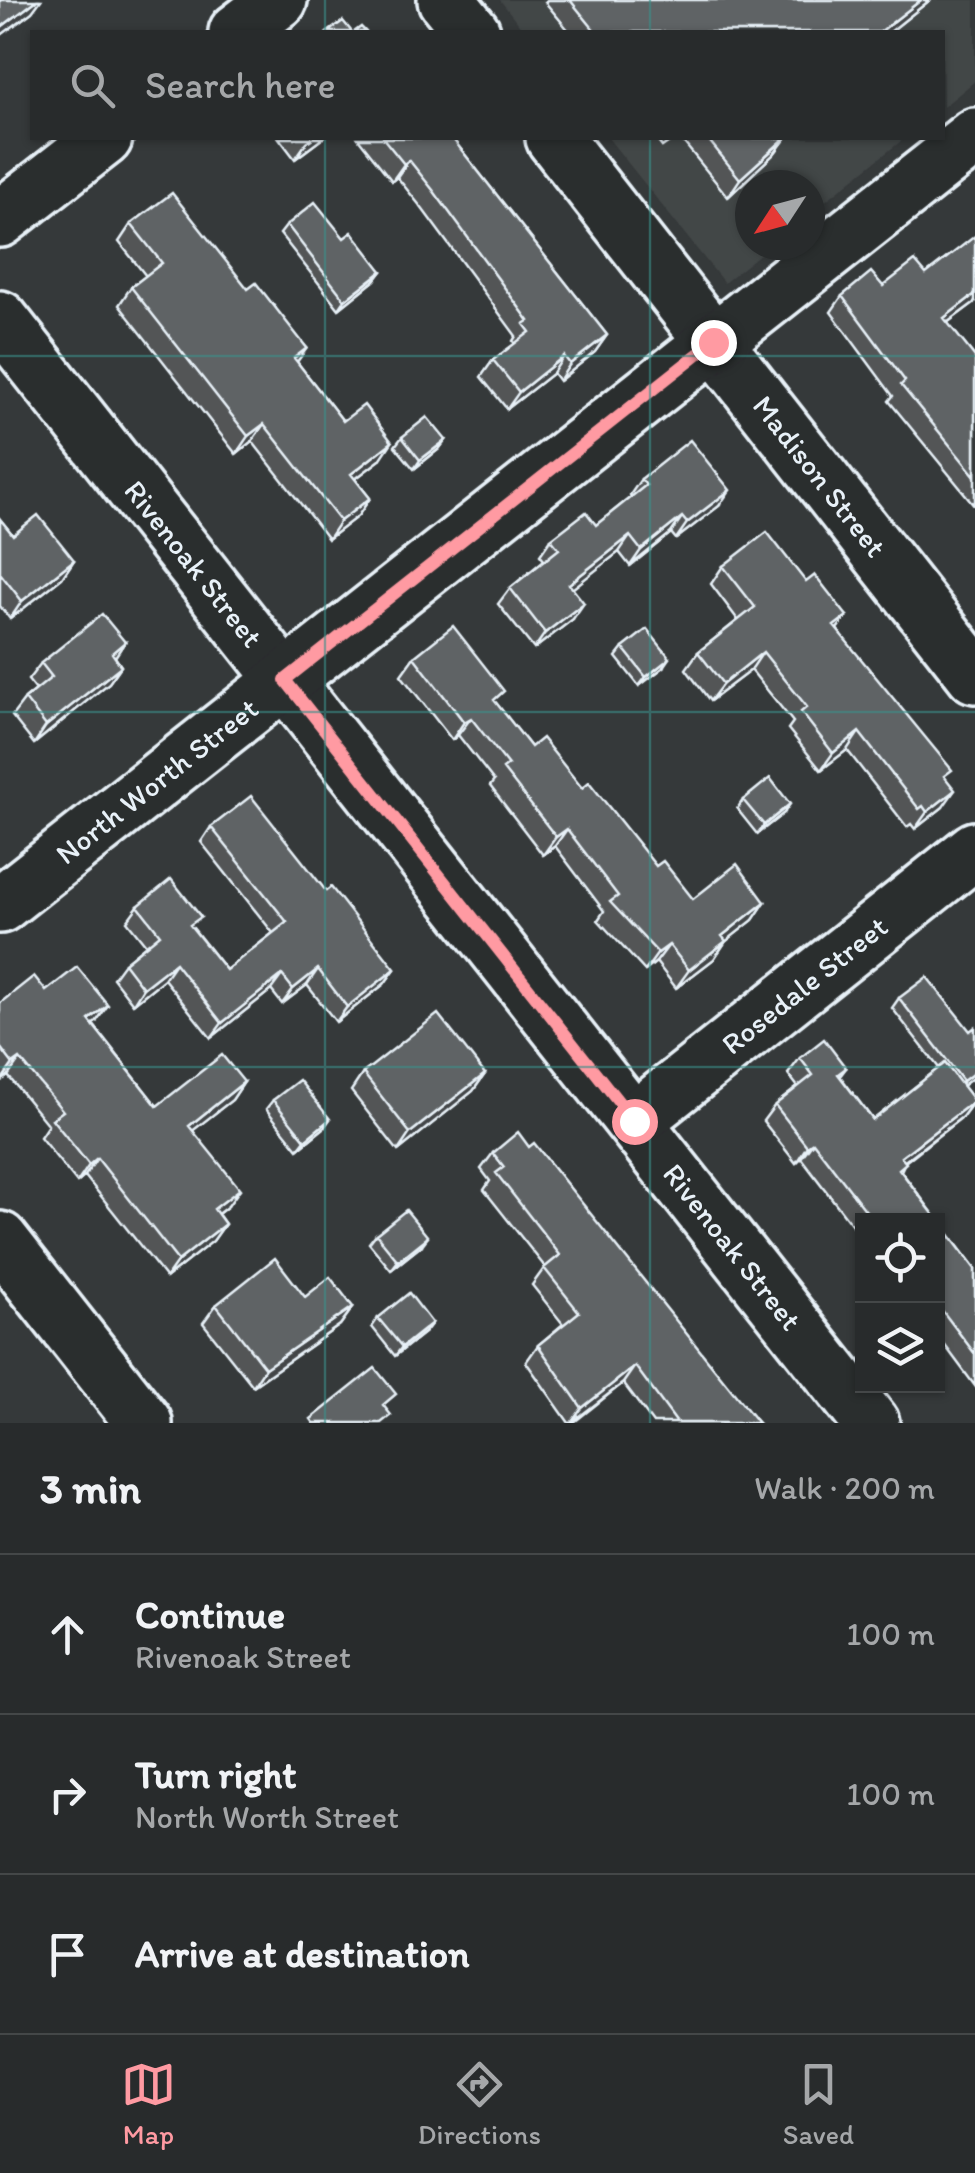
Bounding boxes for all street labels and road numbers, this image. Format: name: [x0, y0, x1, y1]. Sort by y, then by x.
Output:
street label: Madison Street: [745, 388, 894, 564]
street label: Rivenoak Street: [116, 473, 271, 655]
street label: North Worth Street: [48, 690, 265, 872]
street label: Rosedale Street: [714, 908, 895, 1062]
street label: Rivenoak Street: [655, 1156, 810, 1338]

